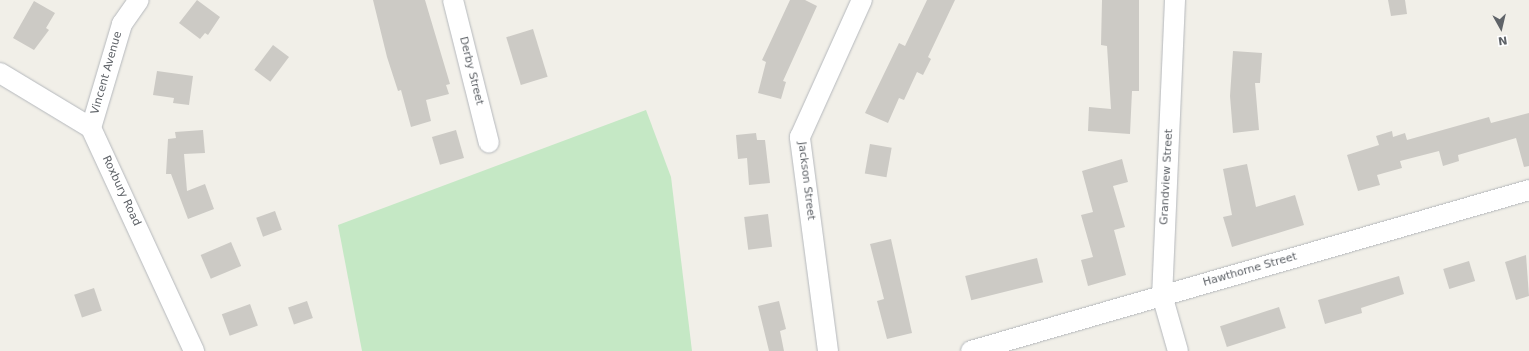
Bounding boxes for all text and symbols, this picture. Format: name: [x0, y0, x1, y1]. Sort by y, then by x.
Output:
north arrow: [1481, 8, 1521, 48]
street label: Vincent Avenue: [89, 30, 125, 116]
text: N: [1497, 33, 1508, 47]
street label: Derby Street: [456, 35, 486, 107]
street label: Grandview Street: [1158, 129, 1176, 225]
street label: Jackson Street: [795, 141, 817, 221]
street label: Roxbury Road: [99, 154, 143, 228]
street label: Hawthorne Street: [1202, 250, 1298, 290]

